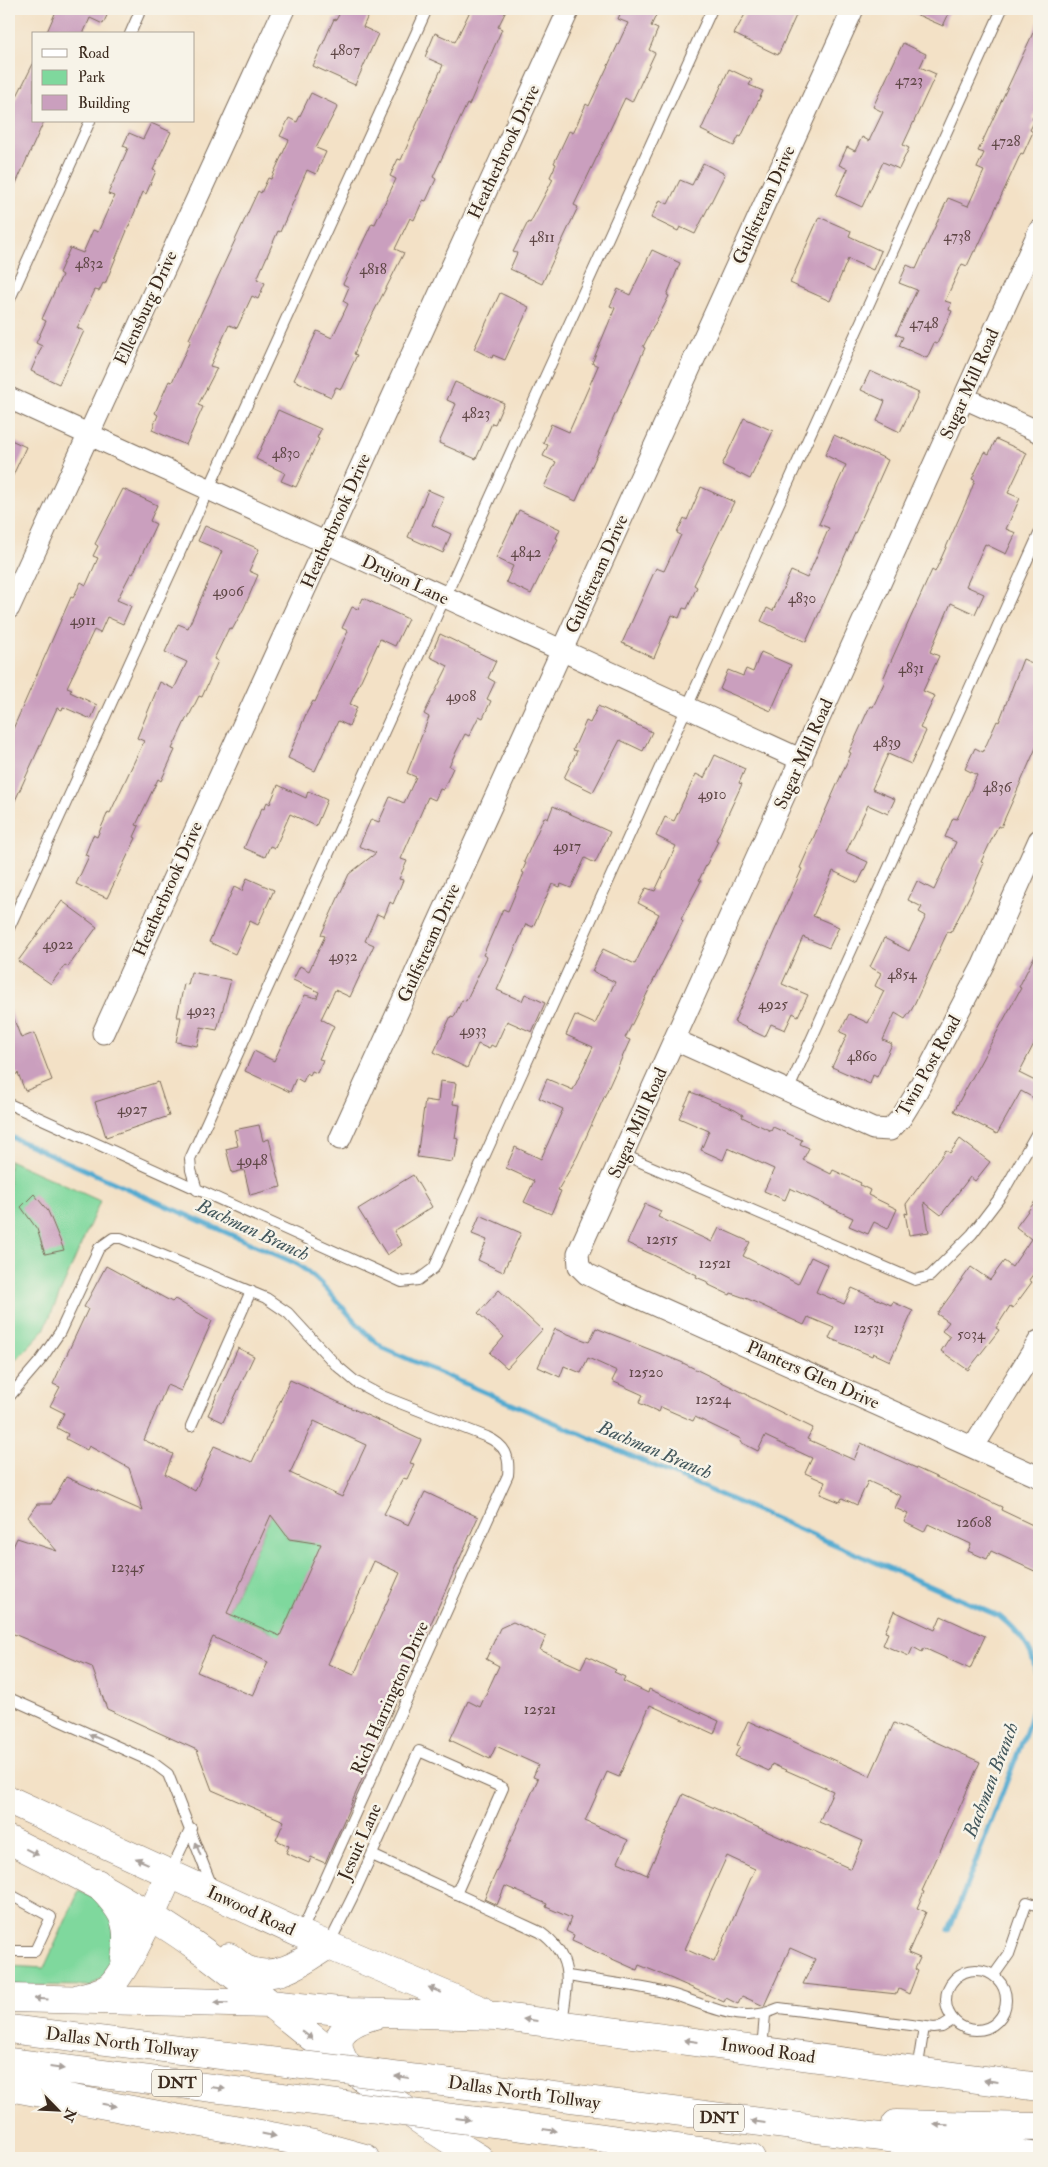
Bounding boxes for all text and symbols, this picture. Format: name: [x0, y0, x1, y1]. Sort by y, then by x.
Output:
legend: [32, 32, 195, 122]
house number: 4807: [330, 41, 360, 60]
text: Road: [78, 44, 110, 63]
text: Park: [78, 68, 105, 87]
house number: 4723: [895, 71, 923, 90]
street label: Heatherbrook Drive: [463, 81, 545, 223]
text: Building: [78, 94, 130, 113]
house number: 4728: [991, 132, 1021, 151]
street label: Gulfstream Drive: [728, 142, 801, 268]
house number: 4738: [943, 227, 971, 246]
house number: 4811: [529, 228, 555, 247]
street label: Ellensburg Drive: [109, 247, 183, 369]
house number: 4832: [75, 254, 104, 273]
house number: 4818: [359, 260, 387, 279]
house number: 4748: [909, 314, 939, 333]
street label: Sugar Mill Road: [935, 325, 1005, 443]
house number: 4823: [462, 404, 490, 423]
house number: 4830: [272, 444, 300, 463]
street label: Heatherbrook Drive: [296, 450, 376, 592]
street label: Gulfstream Drive: [561, 511, 634, 637]
house number: 4842: [511, 543, 542, 562]
street label: Drujon Lane: [358, 550, 453, 610]
house number: 4906: [212, 582, 245, 601]
house number: 4830: [788, 589, 816, 608]
house number: 4911: [70, 611, 96, 630]
house number: 4831: [898, 659, 924, 678]
house number: 4908: [446, 687, 476, 706]
street label: Sugar Mill Road: [769, 695, 839, 813]
house number: 4839: [873, 733, 901, 752]
house number: 4836: [983, 778, 1013, 797]
house number: 4910: [698, 785, 726, 804]
street label: Heatherbrook Drive: [128, 818, 208, 960]
house number: 4917: [553, 837, 581, 856]
street label: Gulfstream Drive: [393, 880, 466, 1006]
house number: 4922: [43, 935, 74, 954]
house number: 4932: [328, 947, 358, 966]
house number: 4854: [887, 965, 918, 984]
house number: 4925: [758, 995, 788, 1014]
house number: 4923: [186, 1001, 216, 1020]
street label: Twin Post Road: [892, 1011, 966, 1121]
house number: 4933: [459, 1021, 487, 1040]
house number: 4860: [847, 1047, 877, 1066]
street label: Sugar Mill Road: [603, 1064, 673, 1182]
house number: 4927: [117, 1100, 147, 1119]
house number: 4948: [237, 1151, 267, 1170]
water label: Bachman Branch: [192, 1193, 313, 1267]
house number: 12515: [646, 1230, 678, 1249]
house number: 12521: [699, 1254, 731, 1273]
house number: 12531: [854, 1319, 884, 1338]
house number: 5034: [957, 1325, 986, 1344]
street label: Planters Glen Drive: [743, 1335, 884, 1415]
house number: 12520: [629, 1363, 663, 1382]
house number: 12524: [695, 1390, 731, 1409]
water label: Bachman Branch: [594, 1415, 716, 1485]
house number: 12608: [956, 1513, 992, 1532]
house number: 12345: [111, 1558, 145, 1577]
street label: Rich Harrington Drive: [346, 1617, 434, 1778]
house number: 12521: [524, 1700, 556, 1719]
water label: Bachman Branch: [958, 1719, 1024, 1842]
one-way arrow: [88, 1733, 102, 1741]
street label: Jesuit Lane: [333, 1800, 387, 1885]
one-way arrow: [194, 1841, 202, 1856]
one-way arrow: [25, 1848, 40, 1856]
one-way arrow: [135, 1856, 149, 1864]
street label: Inwood Road: [203, 1881, 299, 1942]
one-way arrow: [428, 1986, 442, 1994]
one-way arrow: [33, 1995, 49, 2003]
one-way arrow: [213, 1999, 229, 2007]
one-way arrow: [522, 2016, 538, 2024]
street label: Dallas North Tollway: [44, 2022, 201, 2064]
one-way arrow: [301, 2030, 314, 2041]
street label: Inwood Road: [719, 2033, 817, 2069]
one-way arrow: [683, 2037, 699, 2045]
one-way arrow: [49, 2064, 65, 2072]
road number: DNT: [152, 2070, 202, 2096]
street label: Dallas North Tollway: [446, 2071, 603, 2115]
one-way arrow: [394, 2073, 410, 2081]
one-way arrow: [983, 2076, 999, 2084]
north arrow: [32, 2084, 82, 2134]
one-way arrow: [211, 2085, 227, 2093]
one-way arrow: [101, 2101, 117, 2109]
road number: DNT: [694, 2104, 744, 2132]
text: N: [59, 2105, 80, 2125]
one-way arrow: [455, 2115, 471, 2123]
one-way arrow: [750, 2118, 766, 2126]
one-way arrow: [932, 2121, 948, 2129]
one-way arrow: [542, 2126, 558, 2134]
one-way arrow: [261, 2131, 276, 2139]

